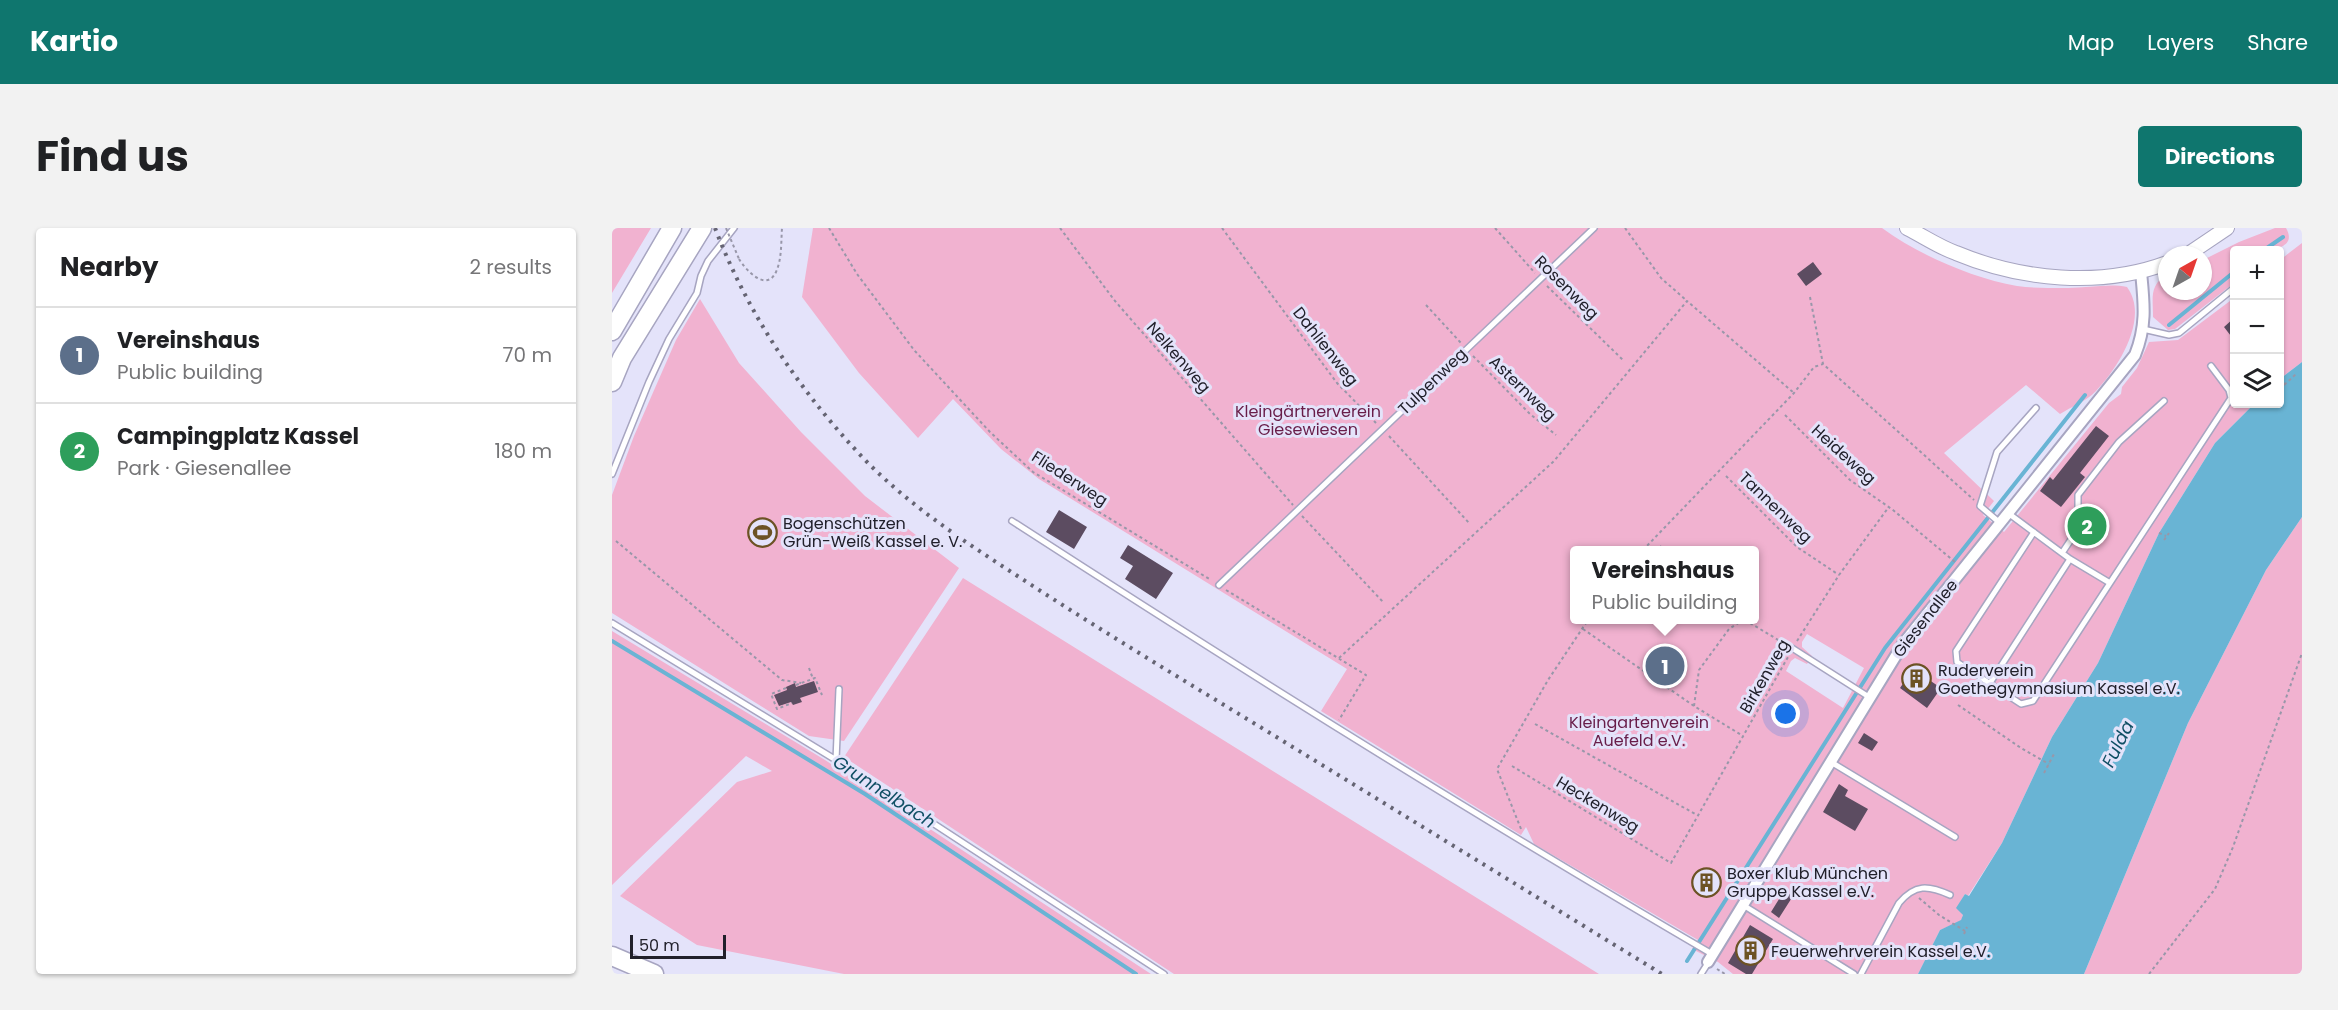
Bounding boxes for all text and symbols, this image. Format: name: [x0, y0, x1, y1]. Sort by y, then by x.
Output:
text: Kartio: [30, 22, 118, 61]
text: Map: [2068, 28, 2114, 57]
text: Layers: [2147, 28, 2214, 57]
text: Share: [2247, 28, 2308, 57]
button: Directions: [2138, 126, 2302, 187]
text: Find us: [36, 127, 189, 186]
north arrow: [2158, 246, 2212, 300]
map controls: [2230, 246, 2284, 408]
button: +: [2230, 246, 2284, 300]
text: Nearby: [60, 249, 158, 285]
street label: Rosenweg: [1529, 250, 1604, 325]
text: 2 results: [469, 253, 552, 281]
button: −: [2230, 300, 2284, 354]
street label: Dahlienweg: [1288, 302, 1364, 391]
street label: Nelkenweg: [1141, 317, 1216, 398]
text: Vereinshaus: [117, 325, 260, 356]
text: 1: [76, 341, 83, 369]
text: 70 m: [503, 341, 552, 369]
street label: Tulpenweg: [1393, 343, 1472, 420]
street label: Asternweg: [1484, 351, 1561, 426]
button: layers: [2230, 354, 2284, 408]
text: Public building: [117, 358, 263, 386]
park label: Kleingärtnerverein Giesewiesen: [1235, 400, 1381, 441]
street label: Heideweg: [1806, 419, 1881, 490]
text: Campingplatz Kassel: [117, 421, 359, 452]
text: 2: [74, 437, 85, 465]
text: 180 m: [494, 437, 552, 465]
street label: Fliederweg: [1027, 445, 1112, 512]
text: Park · Giesenallee: [117, 454, 291, 482]
street label: Tannenweg: [1734, 466, 1817, 548]
pin: 2: [2068, 504, 2106, 548]
place label: Bogenschützen Grün-Weiß Kassel e. V.: [783, 512, 962, 553]
sports icon: Bogenschützen Grün-Weiß Kassel e. V.: [746, 516, 778, 548]
popup: [1570, 546, 1759, 624]
text: Vereinshaus: [1591, 555, 1734, 586]
street label: Giesenallee: [1888, 574, 1963, 662]
text: Public building: [1591, 588, 1738, 616]
street label: Birkenweg: [1734, 635, 1795, 717]
pin: 1: [1646, 644, 1684, 688]
place label: Ruderverein Goethegymnasium Kassel e.V.: [1938, 659, 2180, 700]
building icon: Ruderverein Goethegymnasium Kassel e.V.: [1901, 663, 1933, 695]
your location: [1771, 699, 1800, 728]
park label: Kleingartenverein Auefeld e.V.: [1569, 711, 1709, 752]
water label: Fulda: [2095, 716, 2140, 771]
water label: Grunnelbach: [828, 749, 940, 834]
street label: Heckenweg: [1552, 771, 1644, 838]
place label: Boxer Klub München Gruppe Kassel e.V.: [1727, 862, 1888, 903]
building icon: Boxer Klub München Gruppe Kassel e.V.: [1690, 866, 1722, 898]
scale bar: [630, 932, 726, 960]
text: 50 m: [639, 934, 680, 957]
building icon: Feuerwehrverein Kassel e.V.: [1734, 935, 1766, 967]
place label: Feuerwehrverein Kassel e.V.: [1771, 940, 1990, 963]

